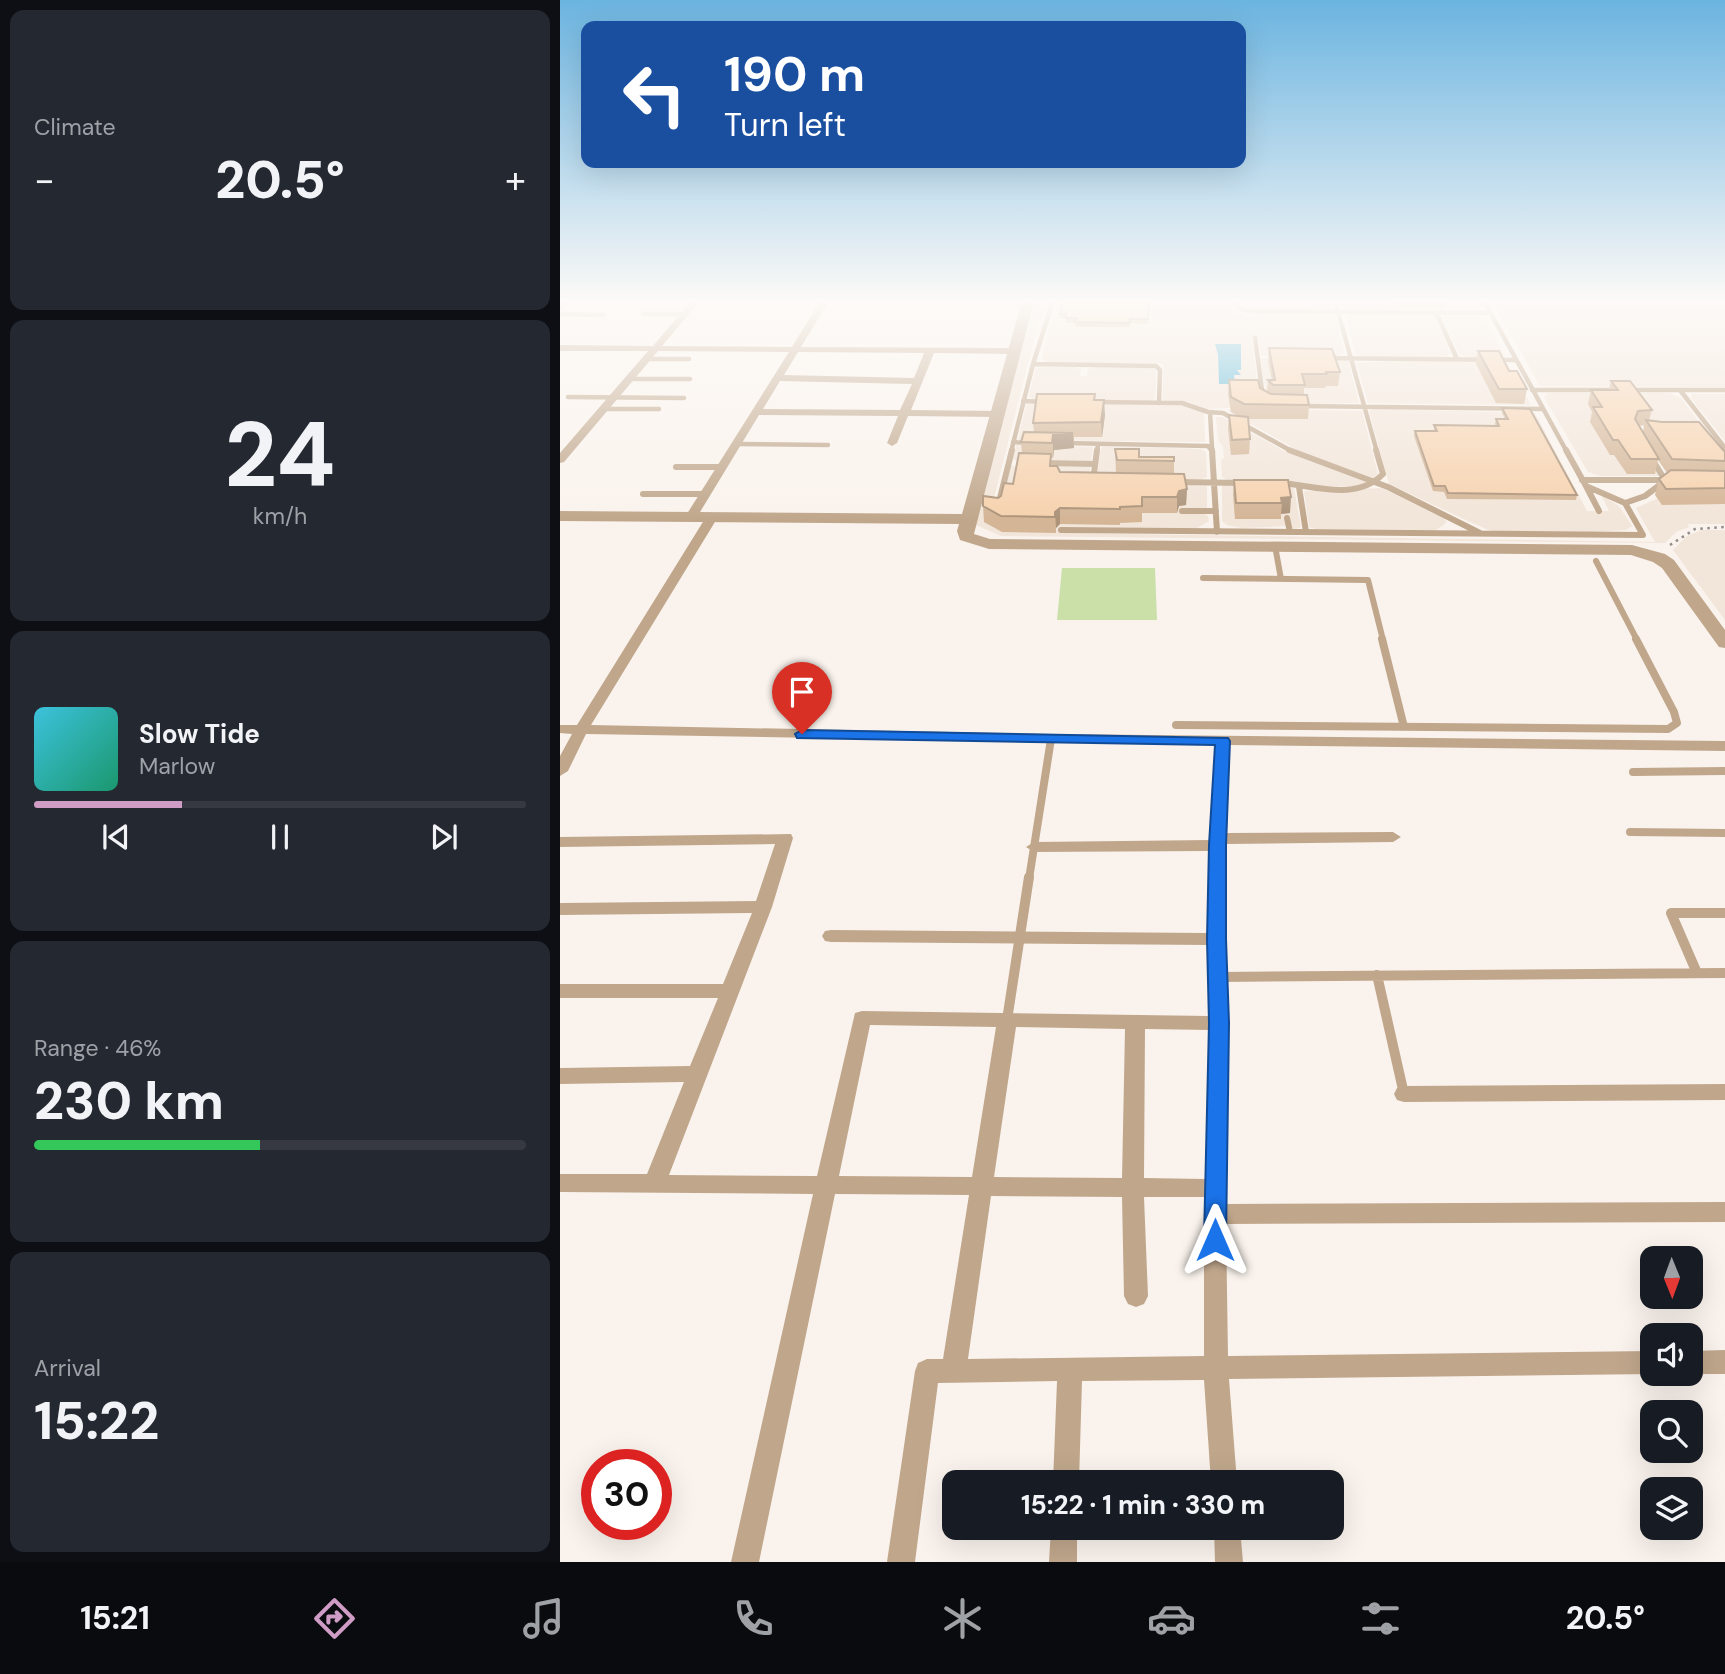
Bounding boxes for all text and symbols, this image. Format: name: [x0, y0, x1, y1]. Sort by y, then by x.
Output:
text: 190 m: [724, 42, 865, 106]
icon: left: [609, 49, 700, 140]
text: Turn left: [724, 104, 846, 146]
text: Climate: [34, 112, 116, 142]
text: 20.5°: [215, 146, 345, 214]
text: −: [34, 155, 55, 205]
text: +: [505, 155, 526, 205]
text: 24: [224, 396, 336, 514]
text: km/h: [253, 501, 307, 531]
pin: [772, 662, 832, 734]
icon: arrive: [783, 673, 821, 711]
text: Slow Tide: [139, 717, 260, 751]
text: Marlow: [139, 751, 215, 781]
icon: previous: [97, 818, 135, 856]
icon: pause: [261, 818, 299, 856]
icon: next: [425, 818, 463, 856]
text: Range · 46%: [34, 1033, 161, 1063]
text: 230 km: [34, 1067, 224, 1135]
position arrow: [1178, 1203, 1252, 1277]
north arrow: [1640, 1246, 1703, 1309]
map controls: [1640, 1246, 1703, 1540]
button: sound: [1640, 1323, 1703, 1386]
text: Arrival: [34, 1353, 101, 1383]
text: 15:22: [34, 1387, 159, 1455]
button: search: [1640, 1400, 1703, 1463]
speed limit sign: 30: [581, 1449, 672, 1540]
button: layers: [1640, 1477, 1703, 1540]
text: 15:22 · 1 min · 330 m: [1021, 1488, 1265, 1522]
icon: directions: [310, 1594, 359, 1643]
icon: music: [519, 1594, 568, 1643]
icon: phone: [729, 1594, 778, 1643]
icon: climate: [938, 1594, 987, 1643]
icon: car: [1147, 1594, 1196, 1643]
icon: filters: [1356, 1594, 1405, 1643]
text: 15:21: [80, 1597, 150, 1639]
text: 20.5°: [1566, 1597, 1645, 1639]

